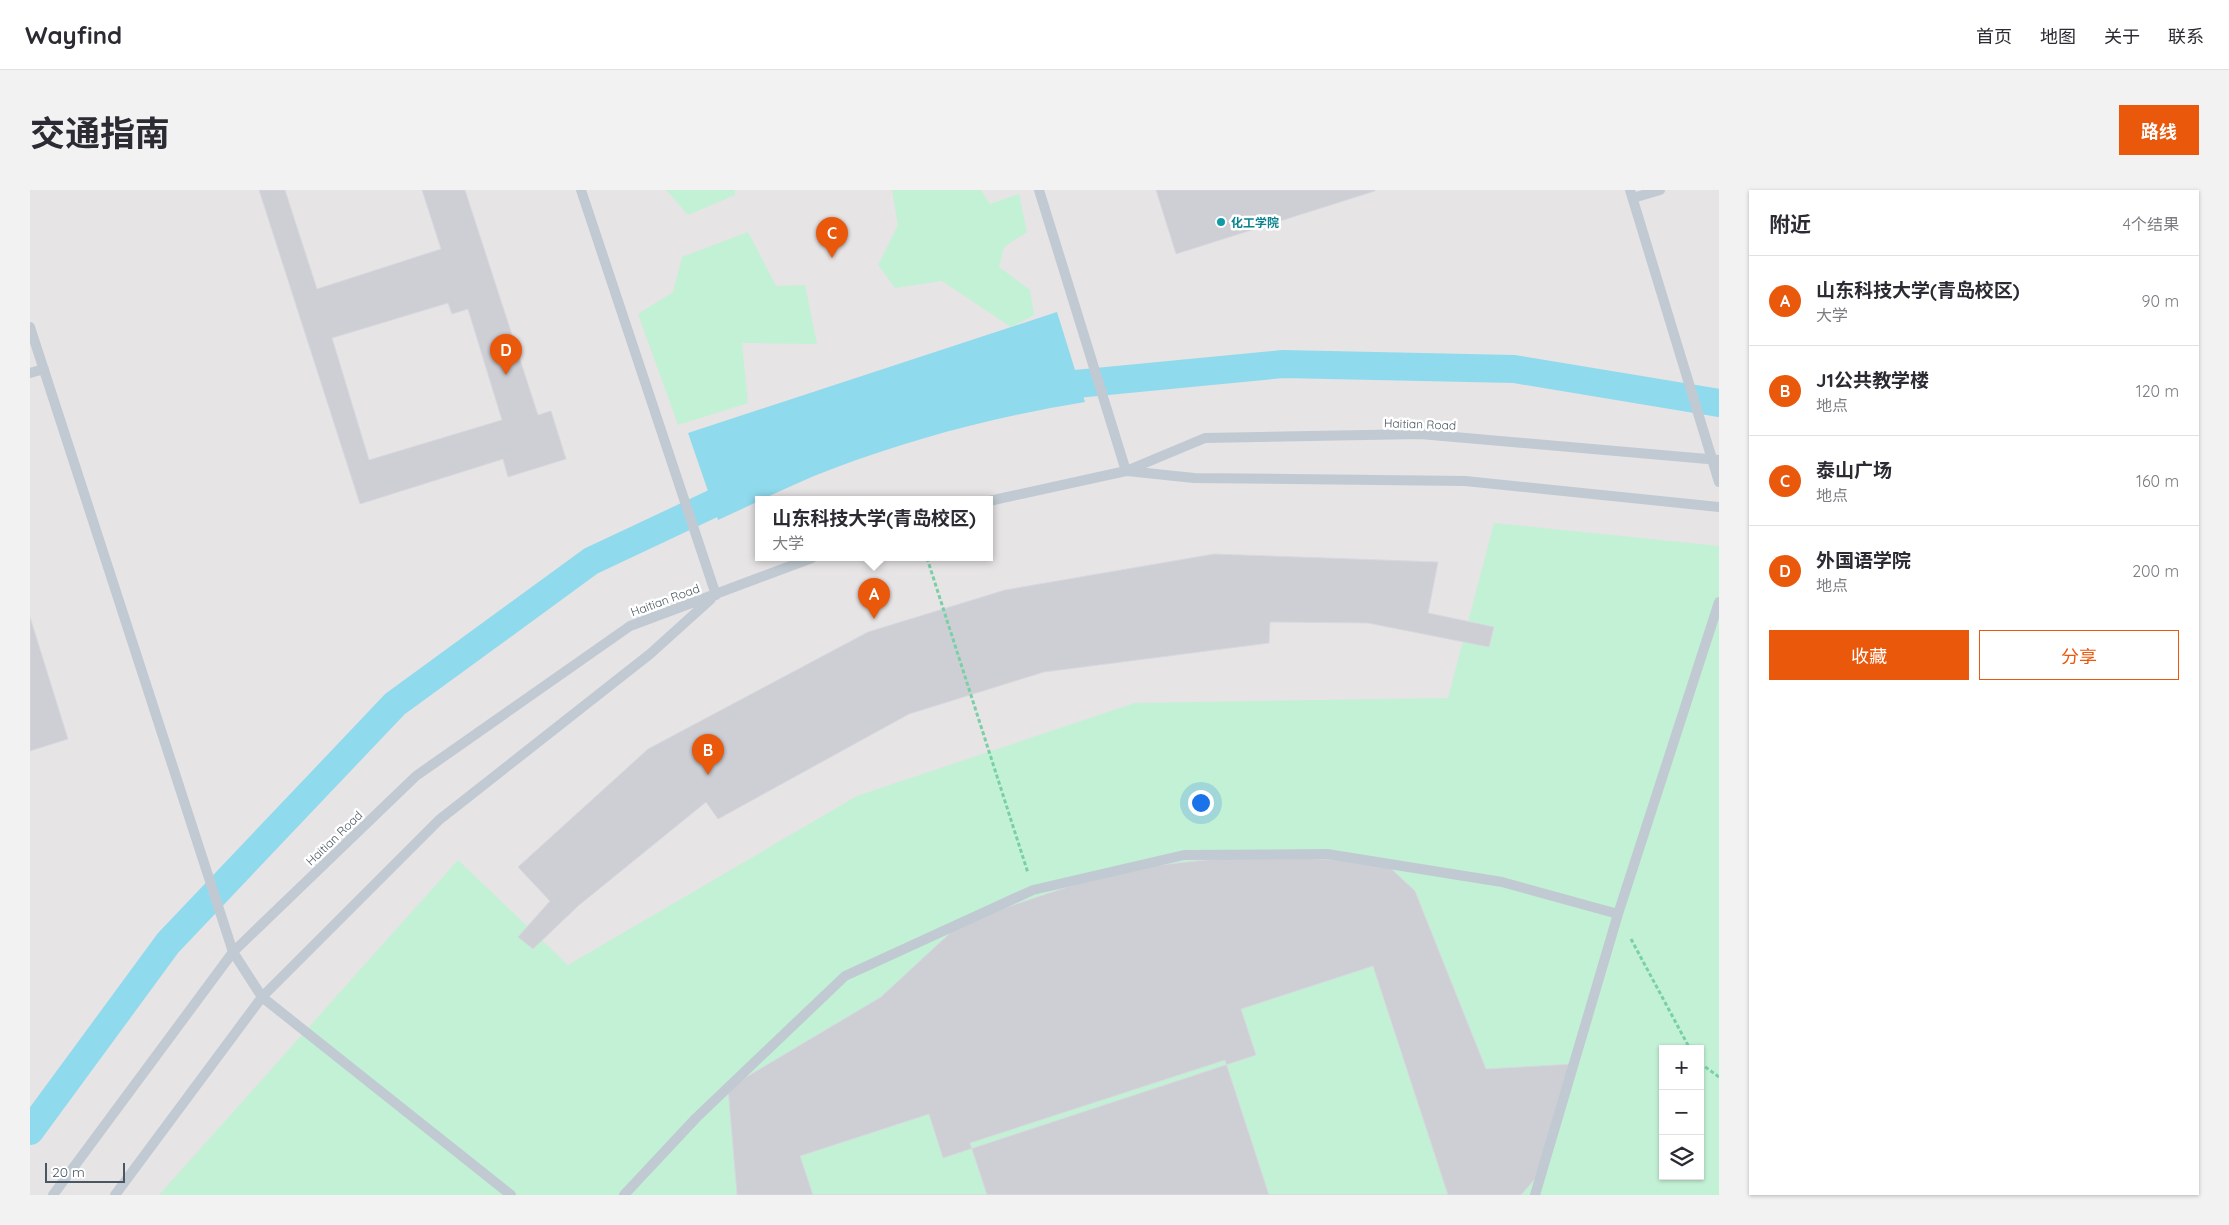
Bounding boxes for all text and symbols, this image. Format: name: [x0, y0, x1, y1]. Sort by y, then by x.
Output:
text: Wayfind: [25, 20, 122, 50]
text: 首页: [1976, 25, 2012, 48]
text: 地图: [2040, 25, 2076, 48]
text: 关于: [2104, 25, 2140, 48]
text: 联系: [2168, 25, 2204, 48]
button: 路线: [2119, 105, 2199, 155]
text: 交通指南: [30, 111, 170, 155]
text: 附近: [1769, 211, 1811, 237]
text: 4个结果: [2123, 214, 2179, 234]
place label: 化工学院: [1231, 215, 1279, 230]
marker: 化工学院: [1215, 216, 1227, 228]
pin: C: [816, 217, 848, 258]
text: 山东科技大学(青岛校区): [1816, 278, 2020, 302]
text: A: [1780, 291, 1790, 311]
text: 90 m: [2142, 291, 2179, 311]
text: 大学: [1816, 305, 1848, 325]
pin: D: [490, 334, 522, 375]
text: J1公共教学楼: [1816, 368, 1929, 392]
text: B: [1780, 381, 1790, 401]
text: 120 m: [2136, 381, 2179, 401]
text: 地点: [1816, 395, 1848, 415]
street label: Haitian Road: [1384, 415, 1456, 433]
text: 泰山广场: [1816, 458, 1892, 482]
text: C: [1780, 471, 1790, 491]
text: 160 m: [2136, 471, 2179, 491]
text: 地点: [1816, 485, 1848, 505]
popup: [755, 496, 993, 561]
text: 山东科技大学(青岛校区): [772, 506, 976, 530]
text: 大学: [772, 533, 804, 553]
text: 外国语学院: [1816, 548, 1911, 572]
text: D: [1779, 561, 1791, 581]
text: 200 m: [2132, 561, 2179, 581]
text: 地点: [1816, 575, 1848, 595]
pin: A: [858, 578, 890, 619]
street label: Haitian Road: [628, 581, 702, 619]
button: 收藏: [1769, 630, 1969, 680]
button: 分享: [1979, 630, 2179, 680]
pin: B: [692, 734, 724, 775]
your location: [1188, 790, 1214, 816]
street label: Haitian Road: [303, 807, 365, 869]
map controls: [1659, 1045, 1704, 1180]
button: +: [1659, 1045, 1704, 1090]
button: −: [1659, 1090, 1704, 1135]
button: layers: [1659, 1135, 1704, 1180]
scale bar: [45, 1160, 125, 1183]
text: 20 m: [52, 1163, 85, 1181]

